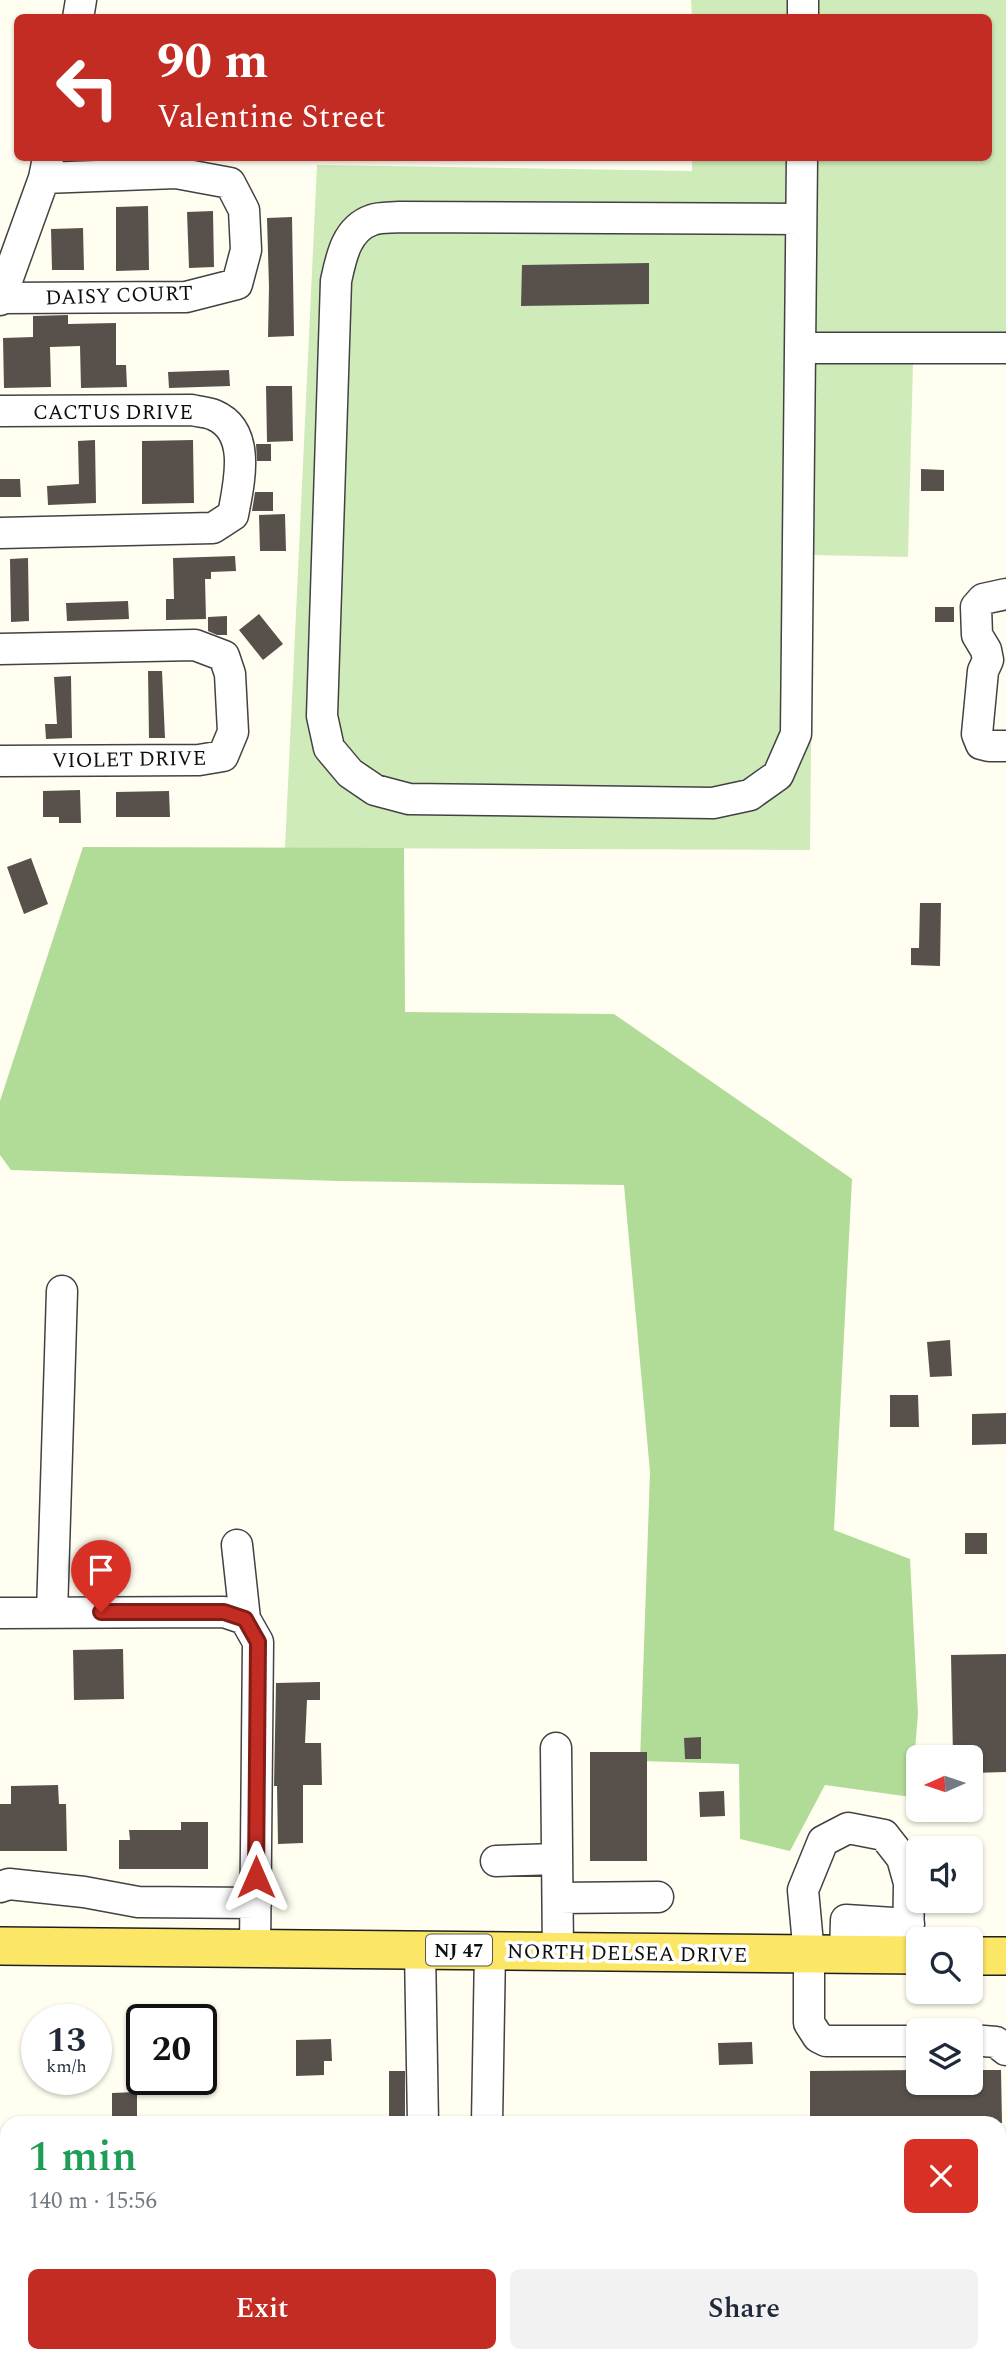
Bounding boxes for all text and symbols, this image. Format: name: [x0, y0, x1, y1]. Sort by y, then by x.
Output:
text: 90 m: [157, 25, 268, 100]
icon: left: [42, 42, 133, 133]
text: Valentine Street: [157, 93, 386, 142]
street label: DAISY COURT: [45, 277, 193, 315]
street label: CACTUS DRIVE: [33, 397, 193, 429]
street label: VIOLET DRIVE: [52, 743, 206, 777]
pin: [71, 1540, 131, 1612]
icon: arrive: [82, 1551, 120, 1589]
north arrow: [906, 1745, 984, 1822]
map controls: [906, 1745, 983, 2095]
button: sound: [906, 1836, 983, 1913]
position arrow: [219, 1840, 293, 1914]
button: search: [906, 1927, 983, 2004]
road number: NJ 47: [426, 1934, 492, 1966]
street label: NORTH DELSEA DRIVE: [506, 1936, 747, 1972]
speed limit sign: 20: [126, 2004, 217, 2095]
text: 13: [47, 2014, 86, 2067]
button: layers: [906, 2018, 983, 2095]
text: km/h: [46, 2053, 87, 2080]
text: 1 min: [28, 2126, 137, 2189]
button: close: [904, 2139, 978, 2213]
text: 140 m · 15:56: [28, 2184, 157, 2219]
button: Exit: [28, 2269, 496, 2349]
button: Share: [510, 2269, 978, 2349]

